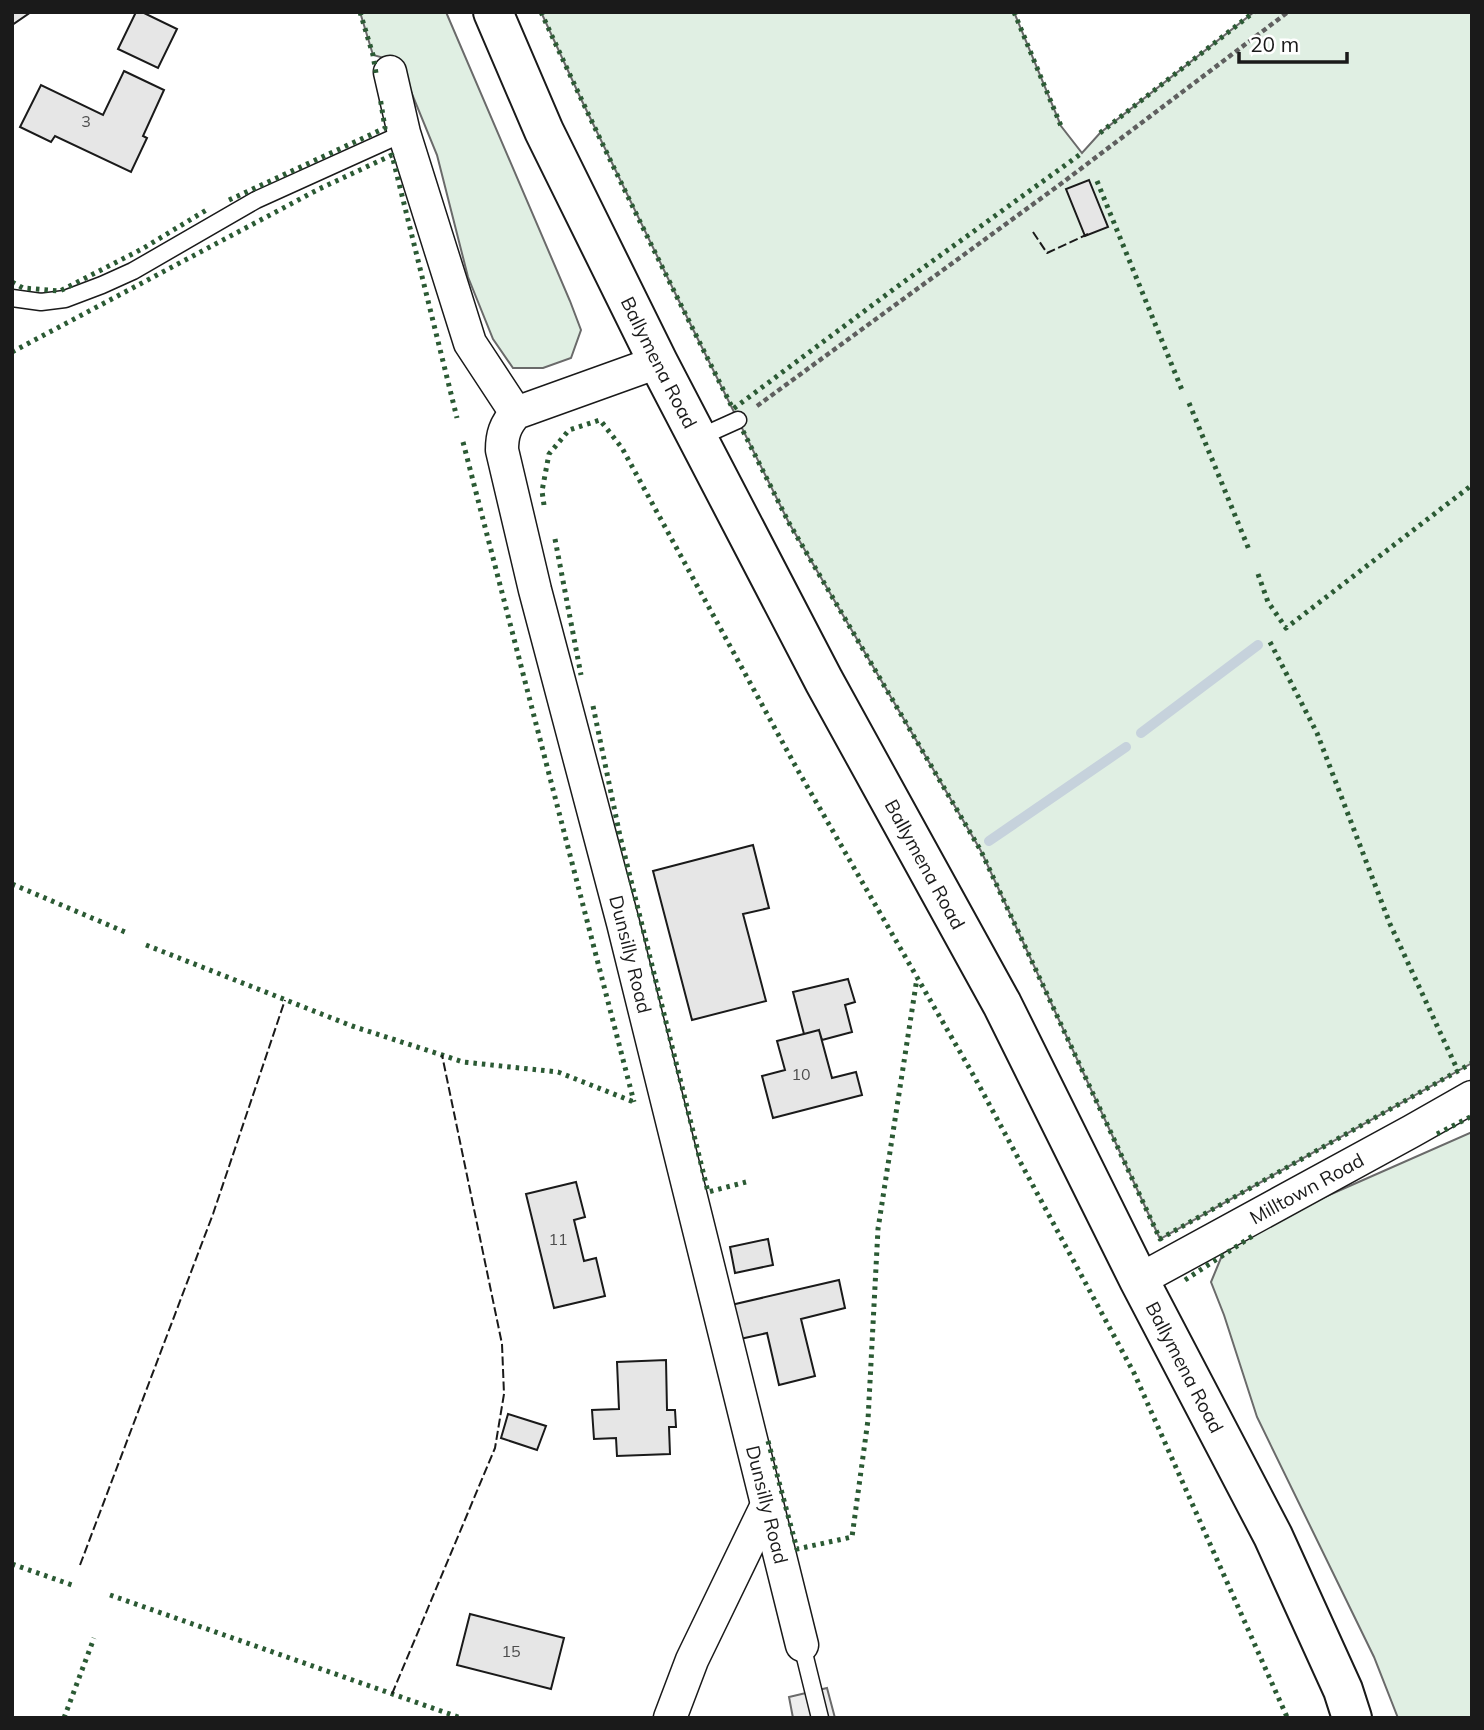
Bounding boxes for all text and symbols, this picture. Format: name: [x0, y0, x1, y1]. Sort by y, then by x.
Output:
scale bar: [1239, 21, 1348, 65]
text: 20 m: [1250, 31, 1299, 57]
house number: 3: [81, 111, 91, 131]
street label: Ballymena Road: [616, 293, 702, 433]
street label: Ballymena Road: [880, 795, 970, 933]
street label: Dunsilly Road: [604, 893, 657, 1016]
house number: 10: [791, 1064, 811, 1084]
street label: Milltown Road: [1245, 1148, 1368, 1229]
house number: 11: [548, 1229, 568, 1249]
street label: Ballymena Road: [1140, 1298, 1229, 1437]
street label: Dunsilly Road: [741, 1443, 793, 1566]
house number: 15: [501, 1641, 521, 1661]

